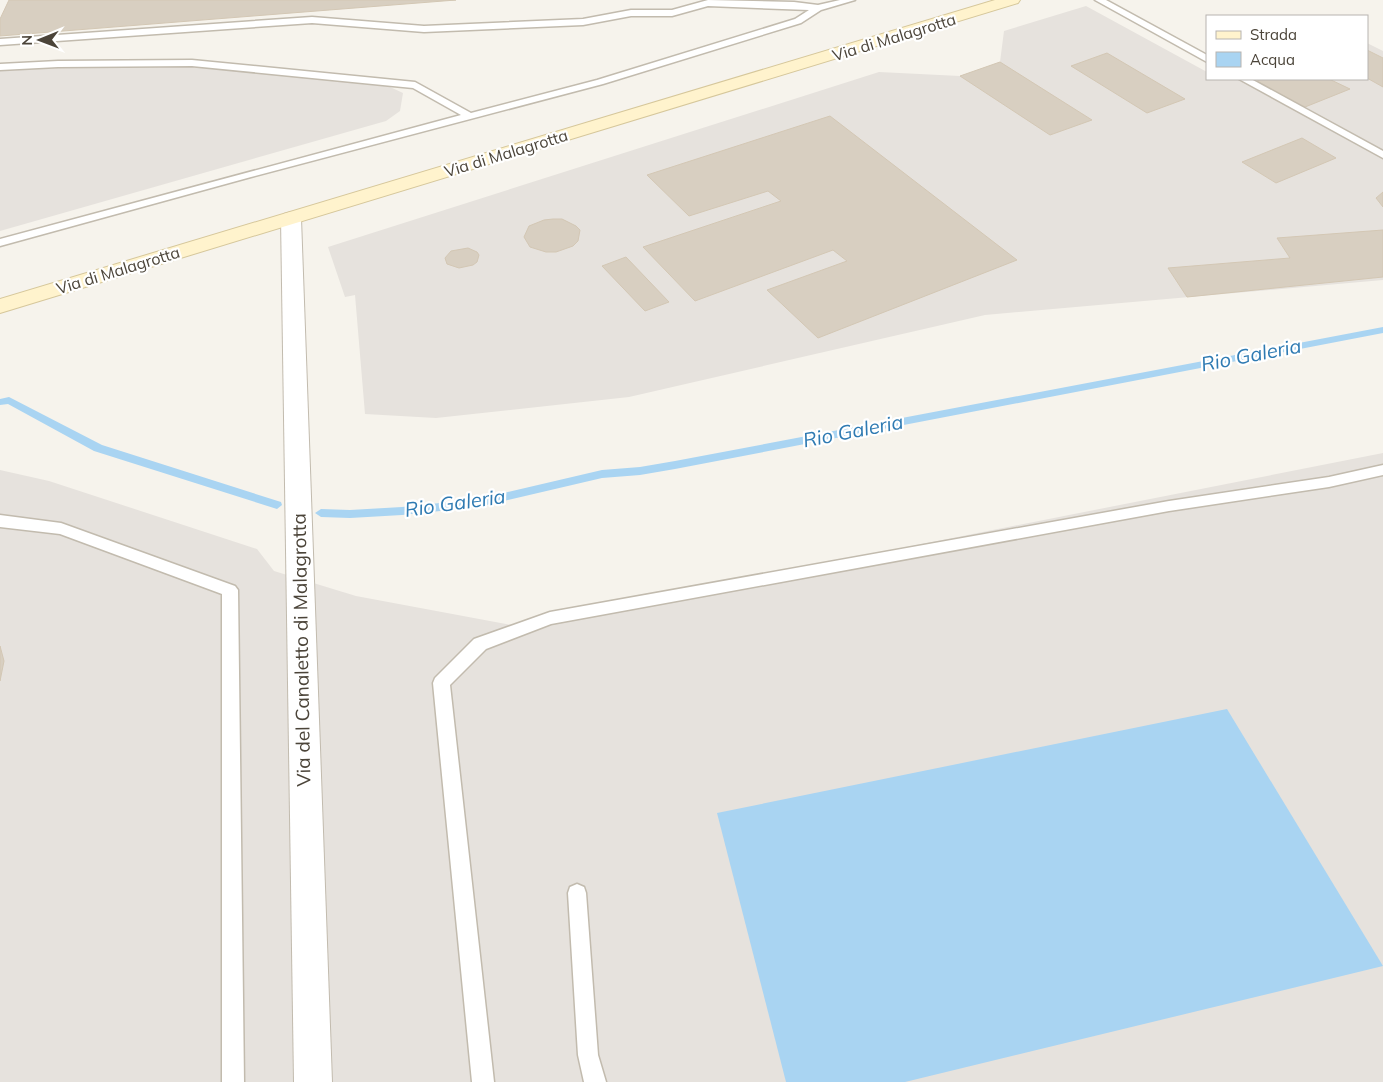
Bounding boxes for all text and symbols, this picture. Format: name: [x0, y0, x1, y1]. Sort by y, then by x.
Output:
street label: Via di Malagrotta: [830, 9, 958, 65]
north arrow: [15, 15, 65, 65]
legend: [1206, 15, 1368, 80]
text: Strada: [1250, 25, 1297, 44]
text: N: [18, 35, 36, 46]
text: Acqua: [1250, 50, 1295, 69]
street label: Via di Malagrotta: [442, 125, 570, 181]
street label: Via di Malagrotta: [54, 242, 182, 298]
water label: Rio Galeria: [1199, 333, 1303, 376]
water label: Rio Galeria: [801, 409, 905, 452]
water label: Rio Galeria: [403, 483, 507, 522]
street label: Via del Canaletto di Malagrotta: [287, 513, 315, 787]

